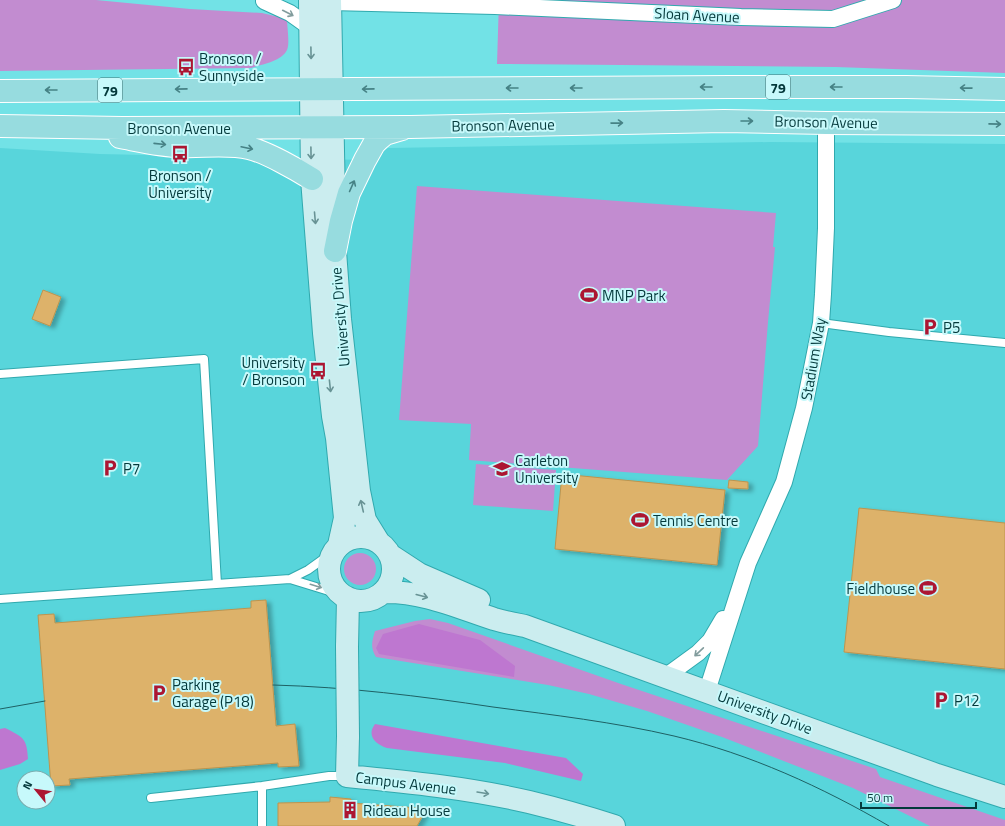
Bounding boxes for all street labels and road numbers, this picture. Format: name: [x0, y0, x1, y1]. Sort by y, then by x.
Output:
street label: Sloan Avenue: [654, 1, 740, 29]
road number: 79: [766, 75, 790, 99]
road number: 79: [98, 78, 122, 102]
street label: Bronson Avenue: [774, 110, 878, 134]
street label: Bronson Avenue: [451, 113, 555, 137]
street label: Bronson Avenue: [127, 117, 231, 140]
street label: University Drive: [324, 266, 356, 368]
street label: Stadium Way: [794, 316, 832, 402]
street label: University Drive: [714, 684, 816, 740]
street label: Campus Avenue: [354, 765, 458, 801]

